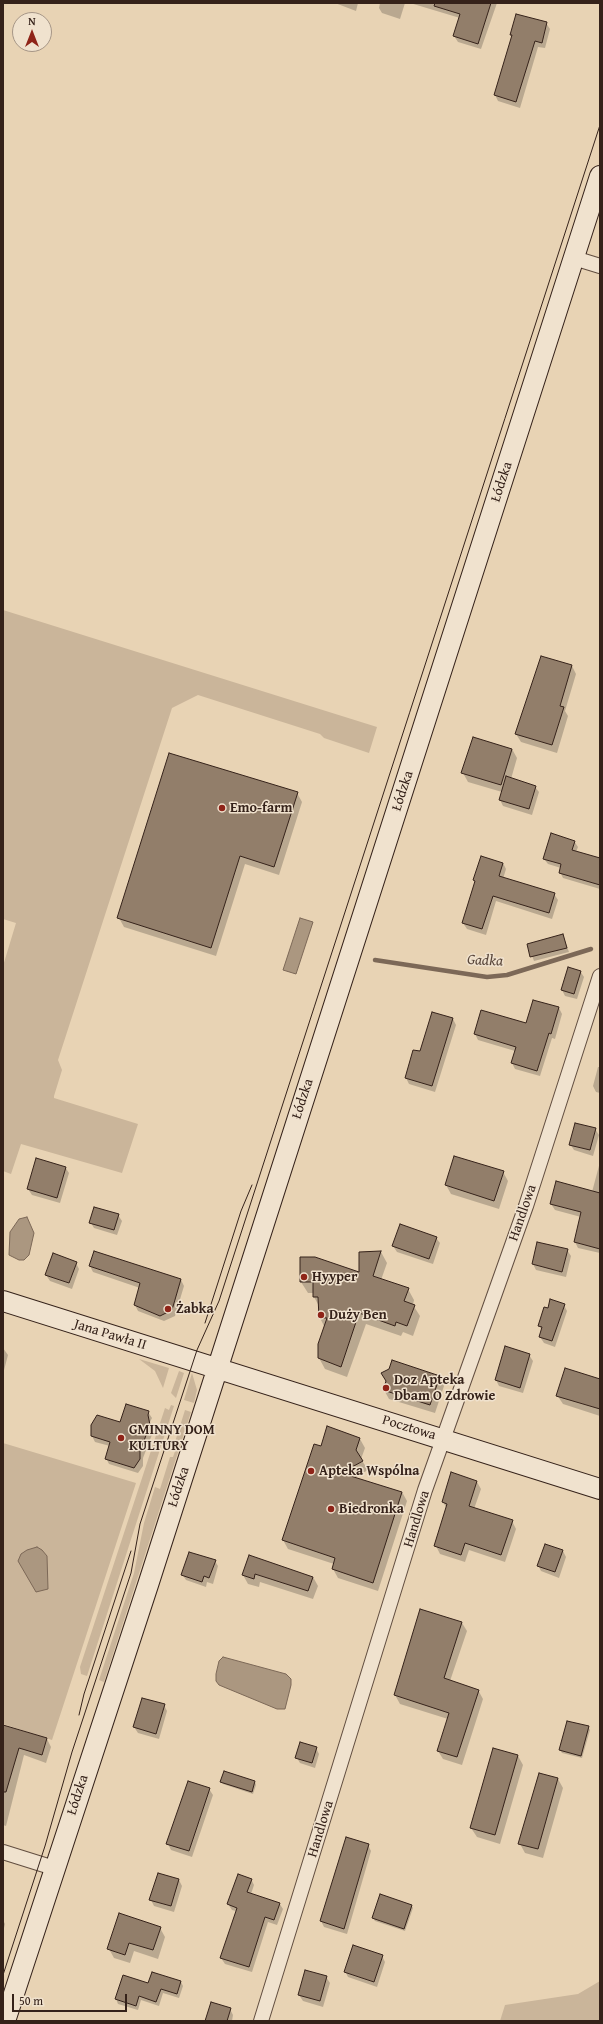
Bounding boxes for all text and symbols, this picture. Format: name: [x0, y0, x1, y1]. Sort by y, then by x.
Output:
north arrow: [12, 12, 52, 52]
text: N: [28, 13, 36, 29]
street label: Łódzka: [488, 460, 516, 504]
street label: Łódzka: [389, 769, 417, 813]
place label: Emo-farm: [230, 800, 292, 816]
marker: Emo-farm: [217, 803, 227, 813]
water label: Gadka: [467, 951, 503, 971]
street label: Łódzka: [289, 1077, 317, 1121]
street label: Handlowa: [506, 1183, 540, 1243]
place label: Hyyper: [312, 1269, 357, 1285]
marker: Hyyper: [299, 1272, 309, 1282]
place label: Żabka: [176, 1301, 214, 1317]
marker: Żabka: [163, 1304, 173, 1314]
place label: Duży Ben: [329, 1307, 387, 1323]
marker: Duży Ben: [316, 1310, 326, 1320]
street label: Jana Pawła II: [72, 1316, 148, 1354]
place label: Doz Apteka Dbam O Zdrowie: [394, 1372, 495, 1404]
marker: Doz Apteka Dbam O Zdrowie: [381, 1383, 391, 1393]
street label: Pocztowa: [380, 1412, 438, 1444]
place label: GMINNY DOM KULTURY: [129, 1422, 215, 1454]
marker: GMINNY DOM KULTURY: [116, 1433, 126, 1443]
place label: Apteka Wspólna: [319, 1463, 419, 1479]
street label: Łódzka: [165, 1465, 193, 1509]
marker: Apteka Wspólna: [306, 1466, 316, 1476]
street label: Handlowa: [400, 1489, 434, 1549]
place label: Biedronka: [339, 1501, 404, 1517]
marker: Biedronka: [326, 1504, 336, 1514]
street label: Łódzka: [64, 1773, 92, 1817]
street label: Handlowa: [304, 1799, 338, 1859]
scale bar: [14, 1986, 129, 2012]
text: 50 m: [19, 1992, 43, 2009]

